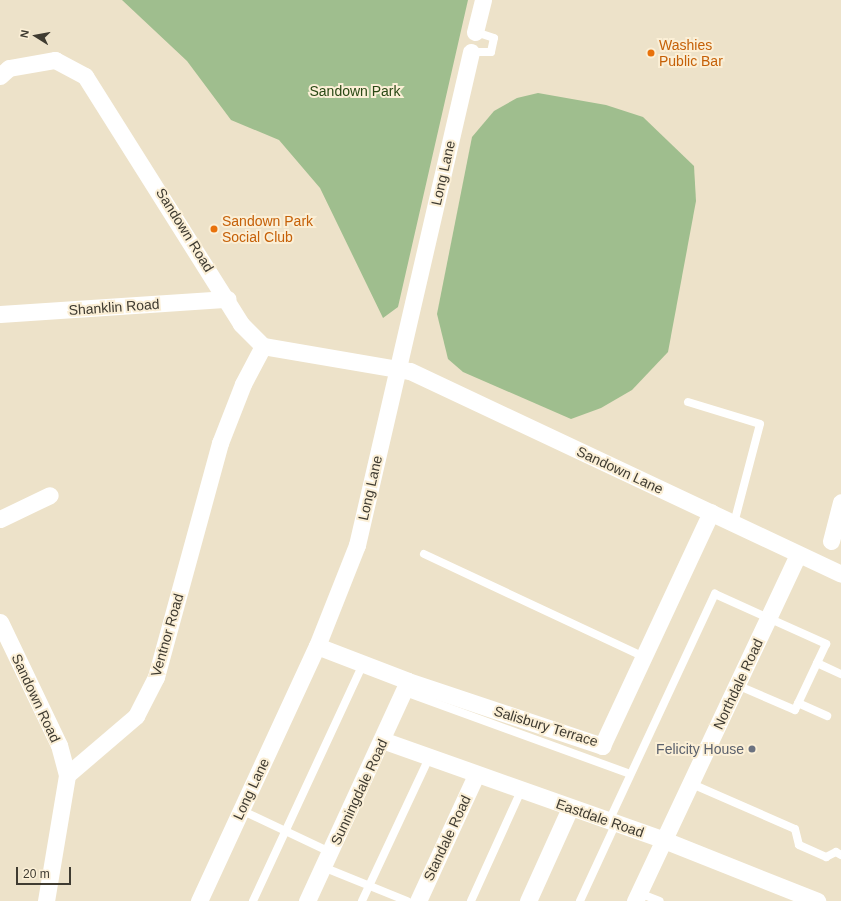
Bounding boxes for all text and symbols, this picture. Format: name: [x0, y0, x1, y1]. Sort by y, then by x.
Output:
north arrow: [16, 16, 56, 56]
text: N: [18, 29, 31, 39]
place label: Washies Public Bar: [659, 37, 723, 70]
marker: Washies Public Bar: [646, 48, 656, 58]
park label: Sandown Park: [309, 83, 401, 99]
street label: Long Lane: [427, 139, 459, 207]
street label: Sandown Road: [153, 185, 217, 275]
place label: Sandown Park Social Club: [222, 213, 313, 246]
marker: Sandown Park Social Club: [209, 224, 219, 234]
street label: Shanklin Road: [68, 295, 160, 319]
street label: Sandown Lane: [574, 443, 666, 497]
street label: Long Lane: [354, 454, 386, 522]
street label: Ventnor Road: [147, 592, 187, 678]
street label: Northdale Road: [710, 636, 766, 732]
street label: Sandown Road: [8, 651, 64, 745]
street label: Salisbury Terrace: [492, 702, 600, 750]
street label: Sunningdale Road: [327, 736, 391, 848]
place label: Felicity House: [656, 741, 744, 757]
marker: Felicity House: [747, 744, 757, 754]
street label: Long Lane: [229, 755, 273, 823]
street label: Standale Road: [420, 792, 474, 884]
street label: Eastdale Road: [554, 795, 646, 841]
scale bar: [18, 859, 73, 885]
text: 20 m: [23, 867, 50, 881]

